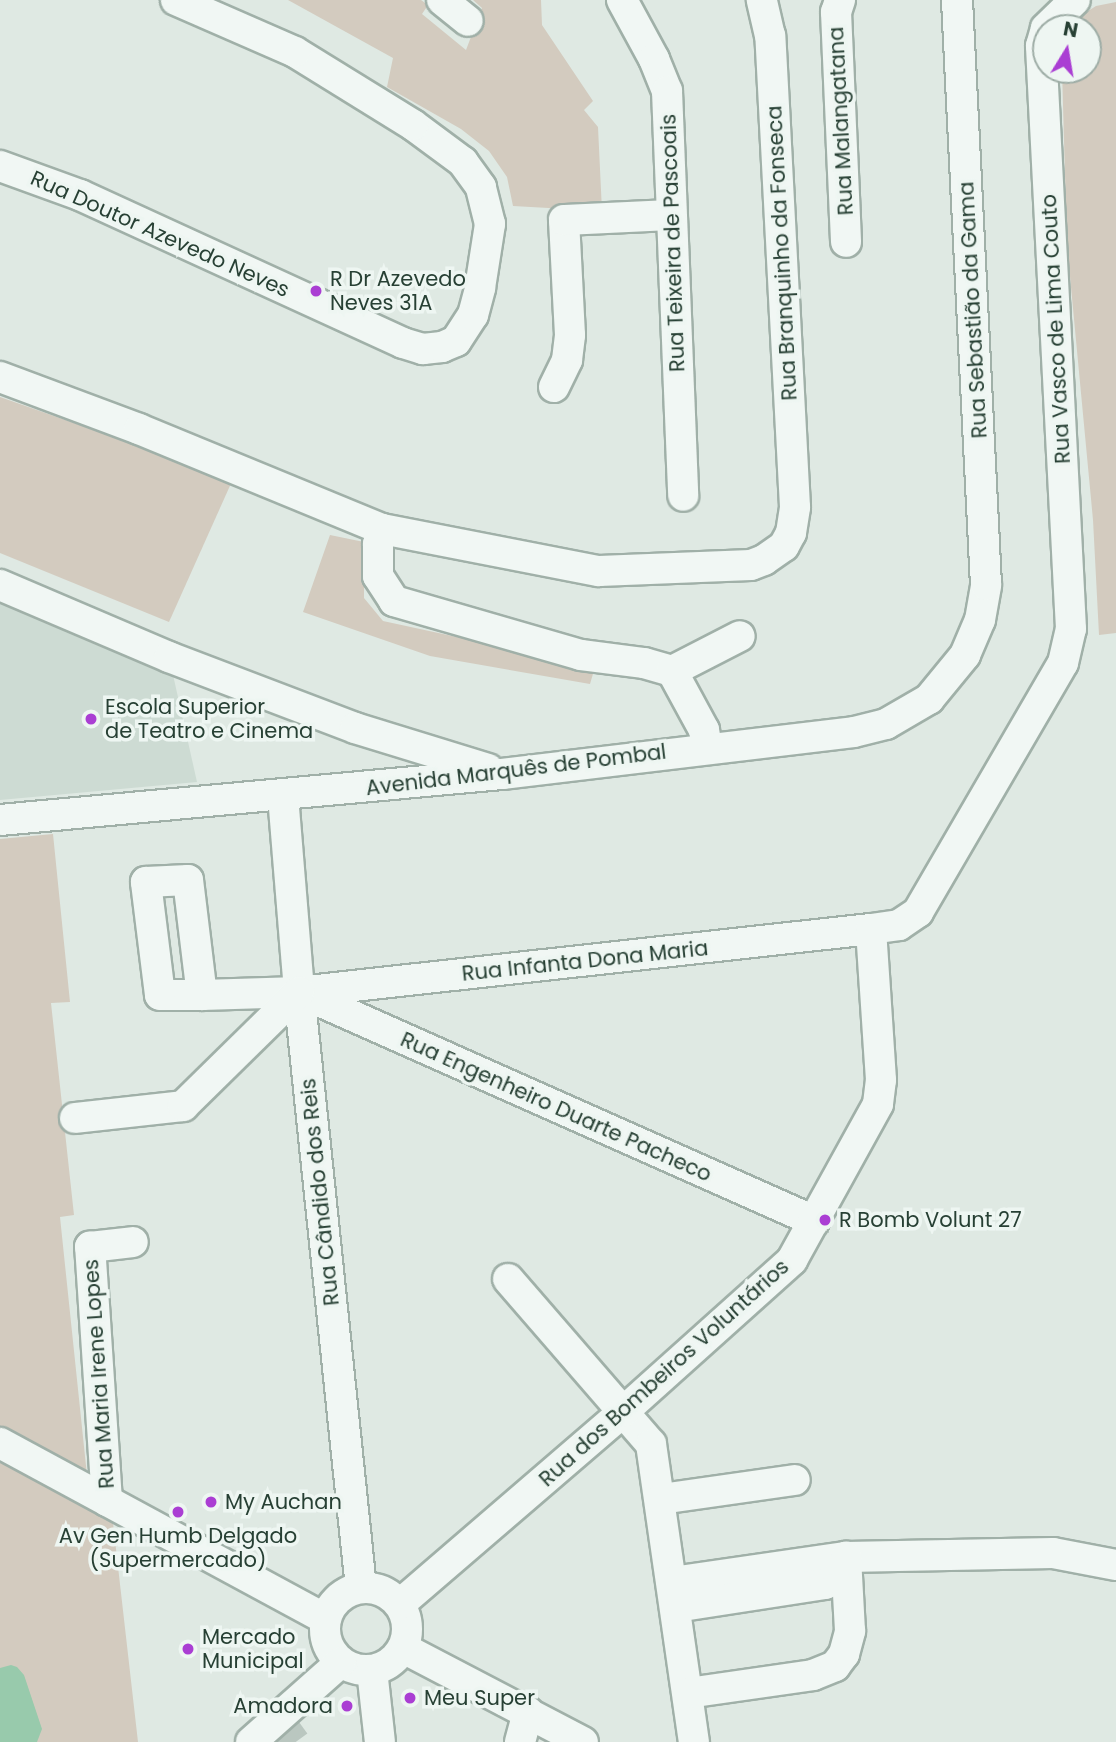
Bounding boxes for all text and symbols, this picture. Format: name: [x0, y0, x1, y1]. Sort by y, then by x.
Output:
north arrow: [1032, 14, 1102, 84]
text: N: [1061, 15, 1080, 44]
street label: Rua Malangatana: [823, 26, 859, 216]
street label: Rua Branquinho da Fonseca: [762, 105, 802, 401]
street label: Rua Teixeira de Pascoais: [656, 114, 690, 372]
street label: Rua Doutor Azevedo Neves: [27, 165, 293, 303]
street label: Rua Sebastião da Gama: [954, 181, 992, 439]
street label: Rua Vasco de Lima Couto: [1036, 194, 1076, 464]
place label: R Dr Azevedo Neves 31A: [330, 266, 466, 316]
marker: R Dr Azevedo Neves 31A: [308, 283, 324, 299]
place label: Escola Superior de Teatro e Cinema: [105, 694, 313, 744]
marker: Escola Superior de Teatro e Cinema: [83, 711, 99, 727]
street label: Avenida Marquês de Pombal: [364, 739, 668, 801]
street label: Rua Infanta Dona Maria: [461, 936, 709, 986]
street label: Rua Engenheiro Duarte Pacheco: [397, 1027, 715, 1187]
street label: Rua Cândido dos Reis: [296, 1077, 344, 1307]
place label: R Bomb Volunt 27: [839, 1207, 1022, 1233]
marker: R Bomb Volunt 27: [817, 1212, 833, 1228]
street label: Rua dos Bombeiros Voluntários: [534, 1254, 794, 1492]
street label: Rua Maria Irene Lopes: [78, 1258, 120, 1490]
place label: My Auchan: [225, 1489, 342, 1515]
marker: My Auchan: [203, 1494, 219, 1510]
marker: Av Gen Humb Delgado (Supermercado): [170, 1504, 186, 1520]
place label: Av Gen Humb Delgado (Supermercado): [59, 1523, 297, 1573]
place label: Mercado Municipal: [202, 1624, 304, 1674]
marker: Mercado Municipal: [180, 1641, 196, 1657]
place label: Meu Super: [424, 1685, 535, 1711]
marker: Meu Super: [402, 1690, 418, 1706]
place label: Amadora: [233, 1693, 333, 1719]
marker: Amadora: [339, 1698, 355, 1714]

